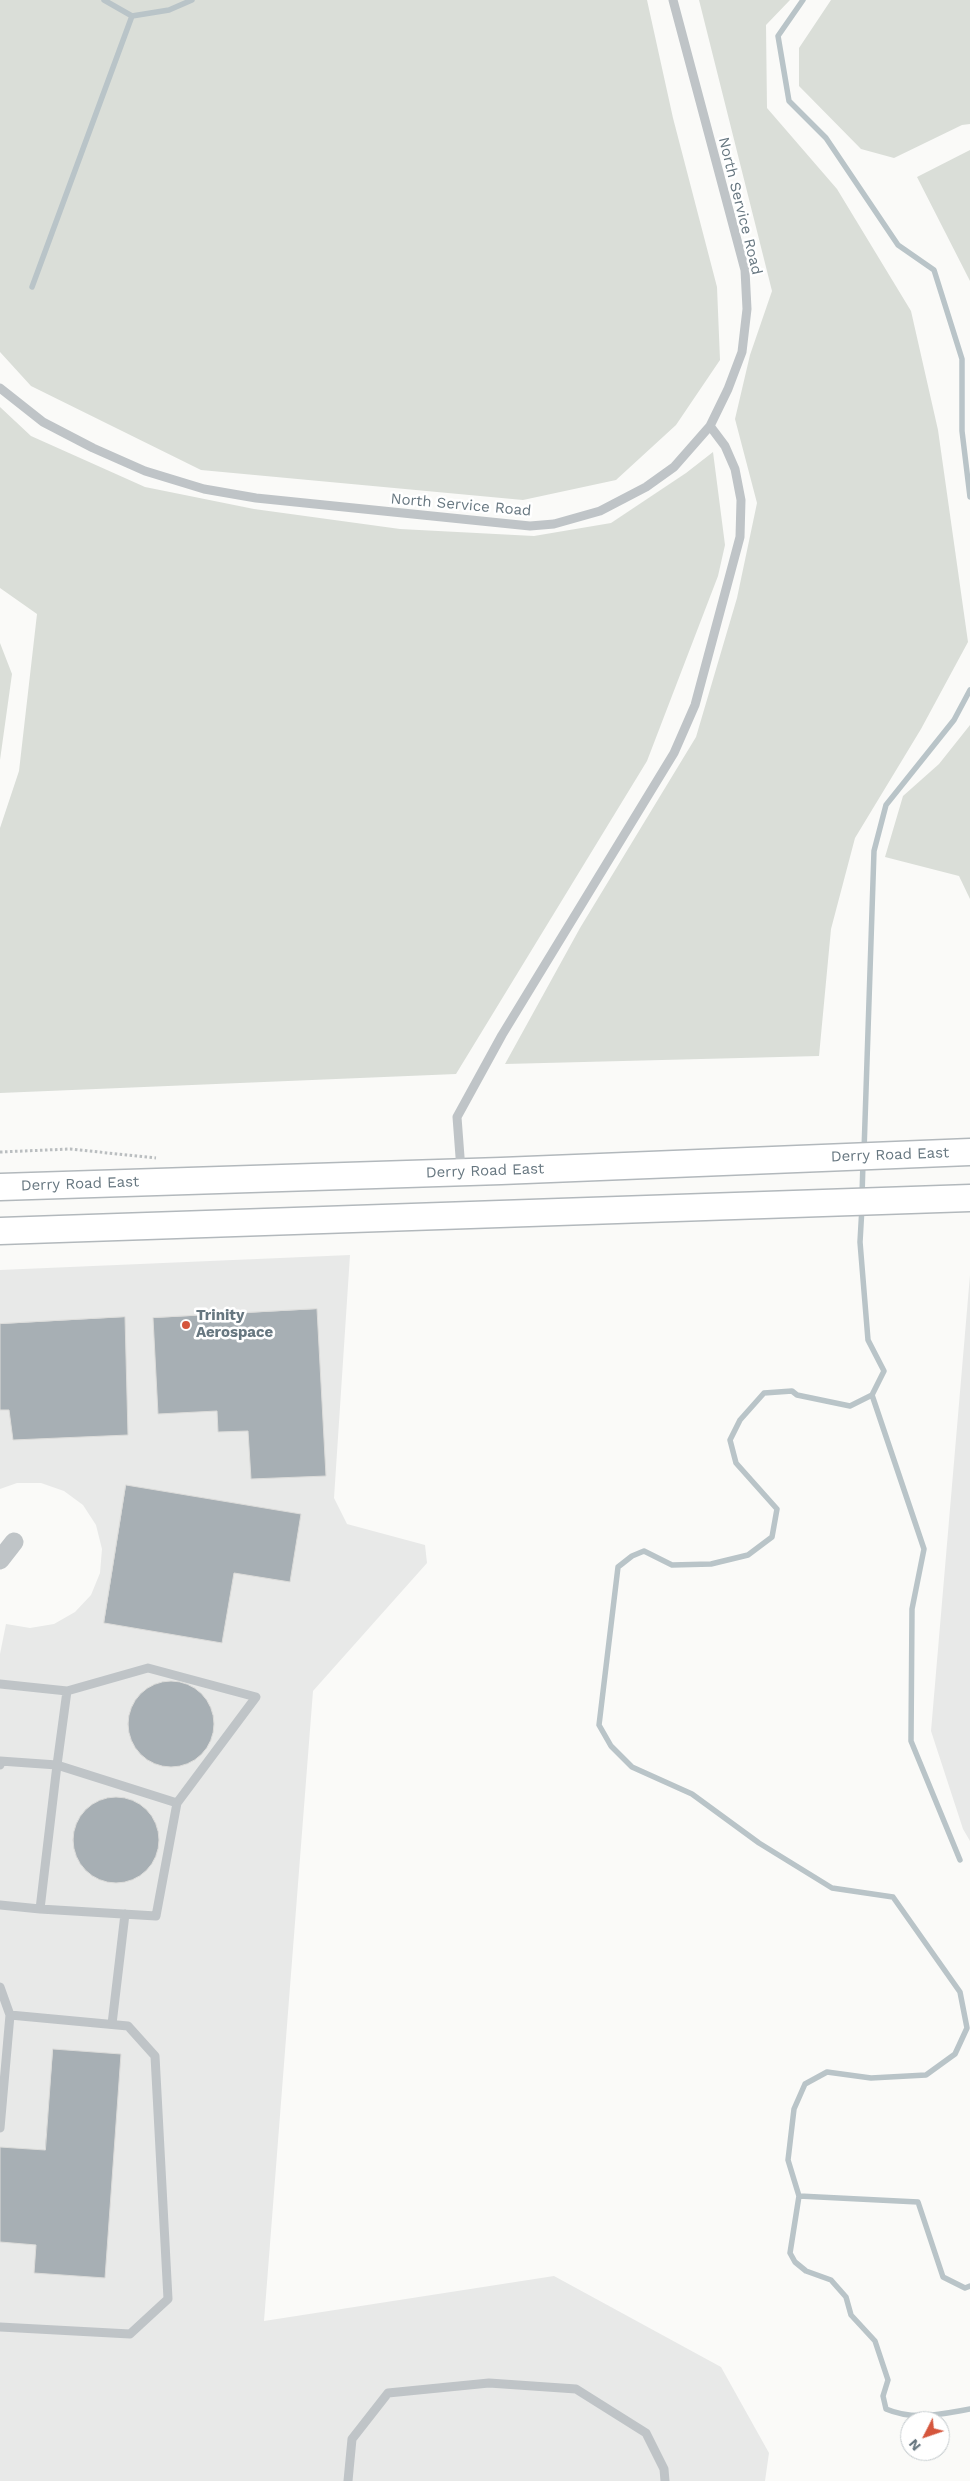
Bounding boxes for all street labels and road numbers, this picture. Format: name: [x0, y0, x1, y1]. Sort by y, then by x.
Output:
street label: North Service Road: [714, 135, 766, 277]
street label: North Service Road: [390, 490, 532, 520]
street label: Derry Road East: [830, 1144, 950, 1166]
street label: Derry Road East: [425, 1160, 545, 1182]
street label: Derry Road East: [20, 1173, 140, 1195]

